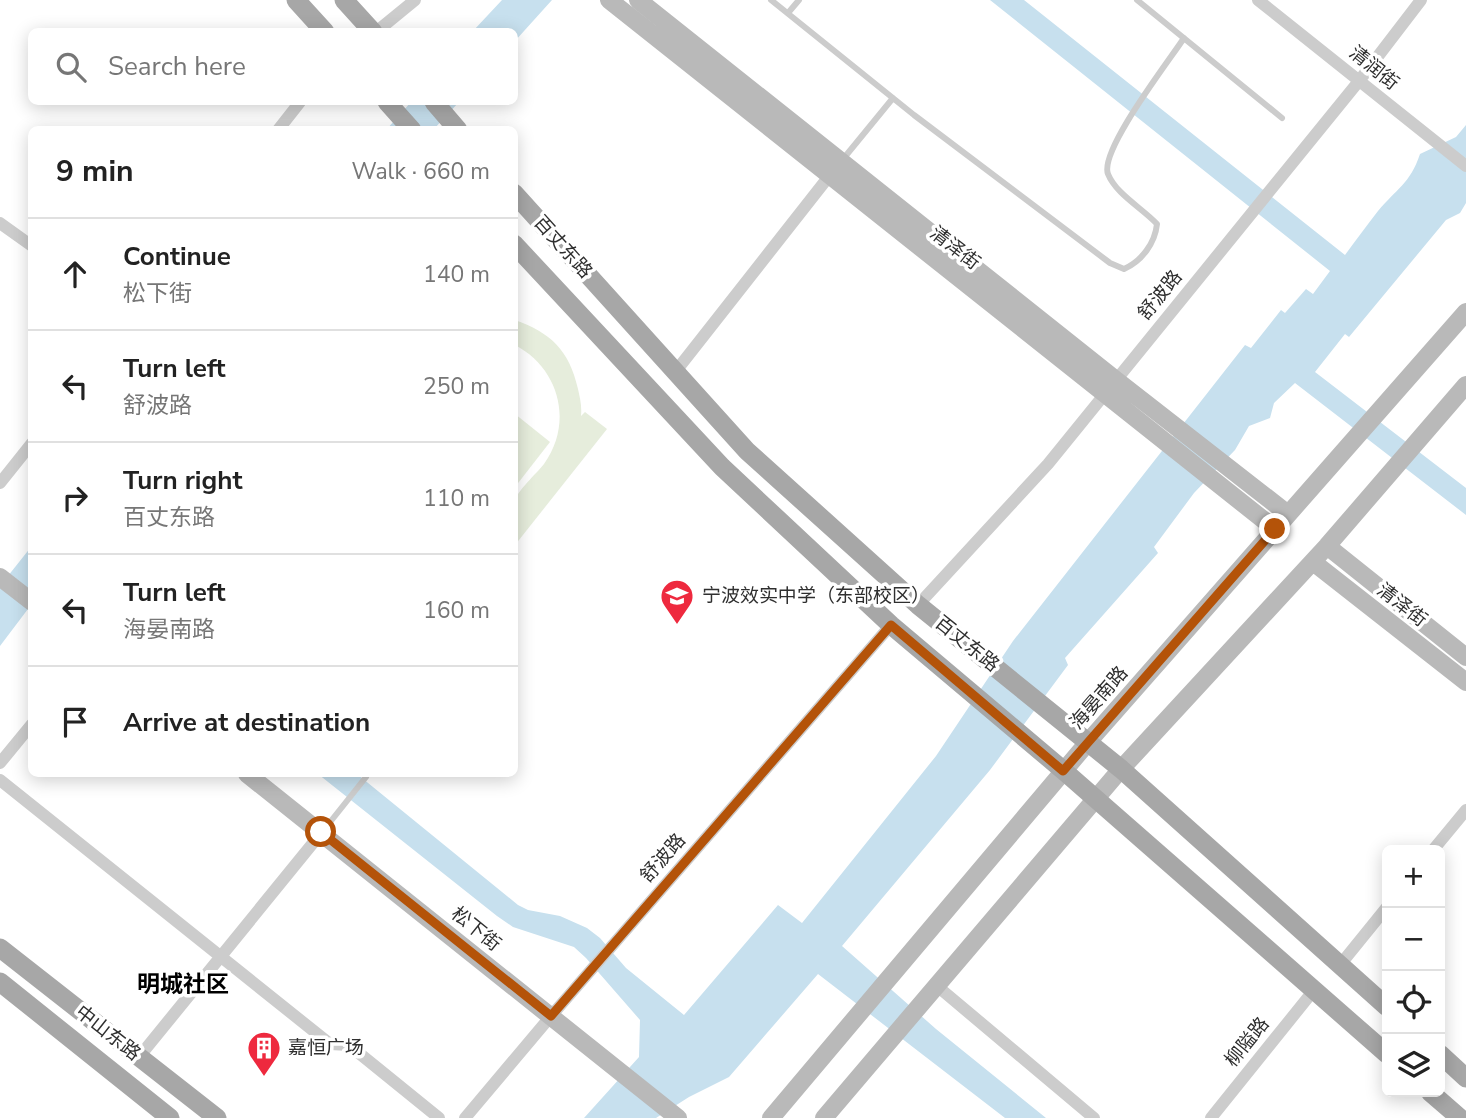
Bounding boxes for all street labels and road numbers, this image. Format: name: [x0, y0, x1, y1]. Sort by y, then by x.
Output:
street label: 清润街: [1344, 40, 1404, 96]
street label: 百丈东路: [528, 210, 598, 284]
street label: 清泽街: [925, 220, 985, 276]
street label: 舒波路: [1132, 265, 1188, 325]
street label: 清泽街: [1372, 577, 1432, 633]
street label: 百丈东路: [929, 610, 1005, 678]
street label: 海晏南路: [1064, 661, 1134, 735]
street label: 舒波路: [634, 828, 692, 888]
street label: 松下街: [446, 901, 506, 957]
street label: 中山东路: [70, 999, 146, 1067]
street label: 柳隘路: [1219, 1012, 1275, 1072]

